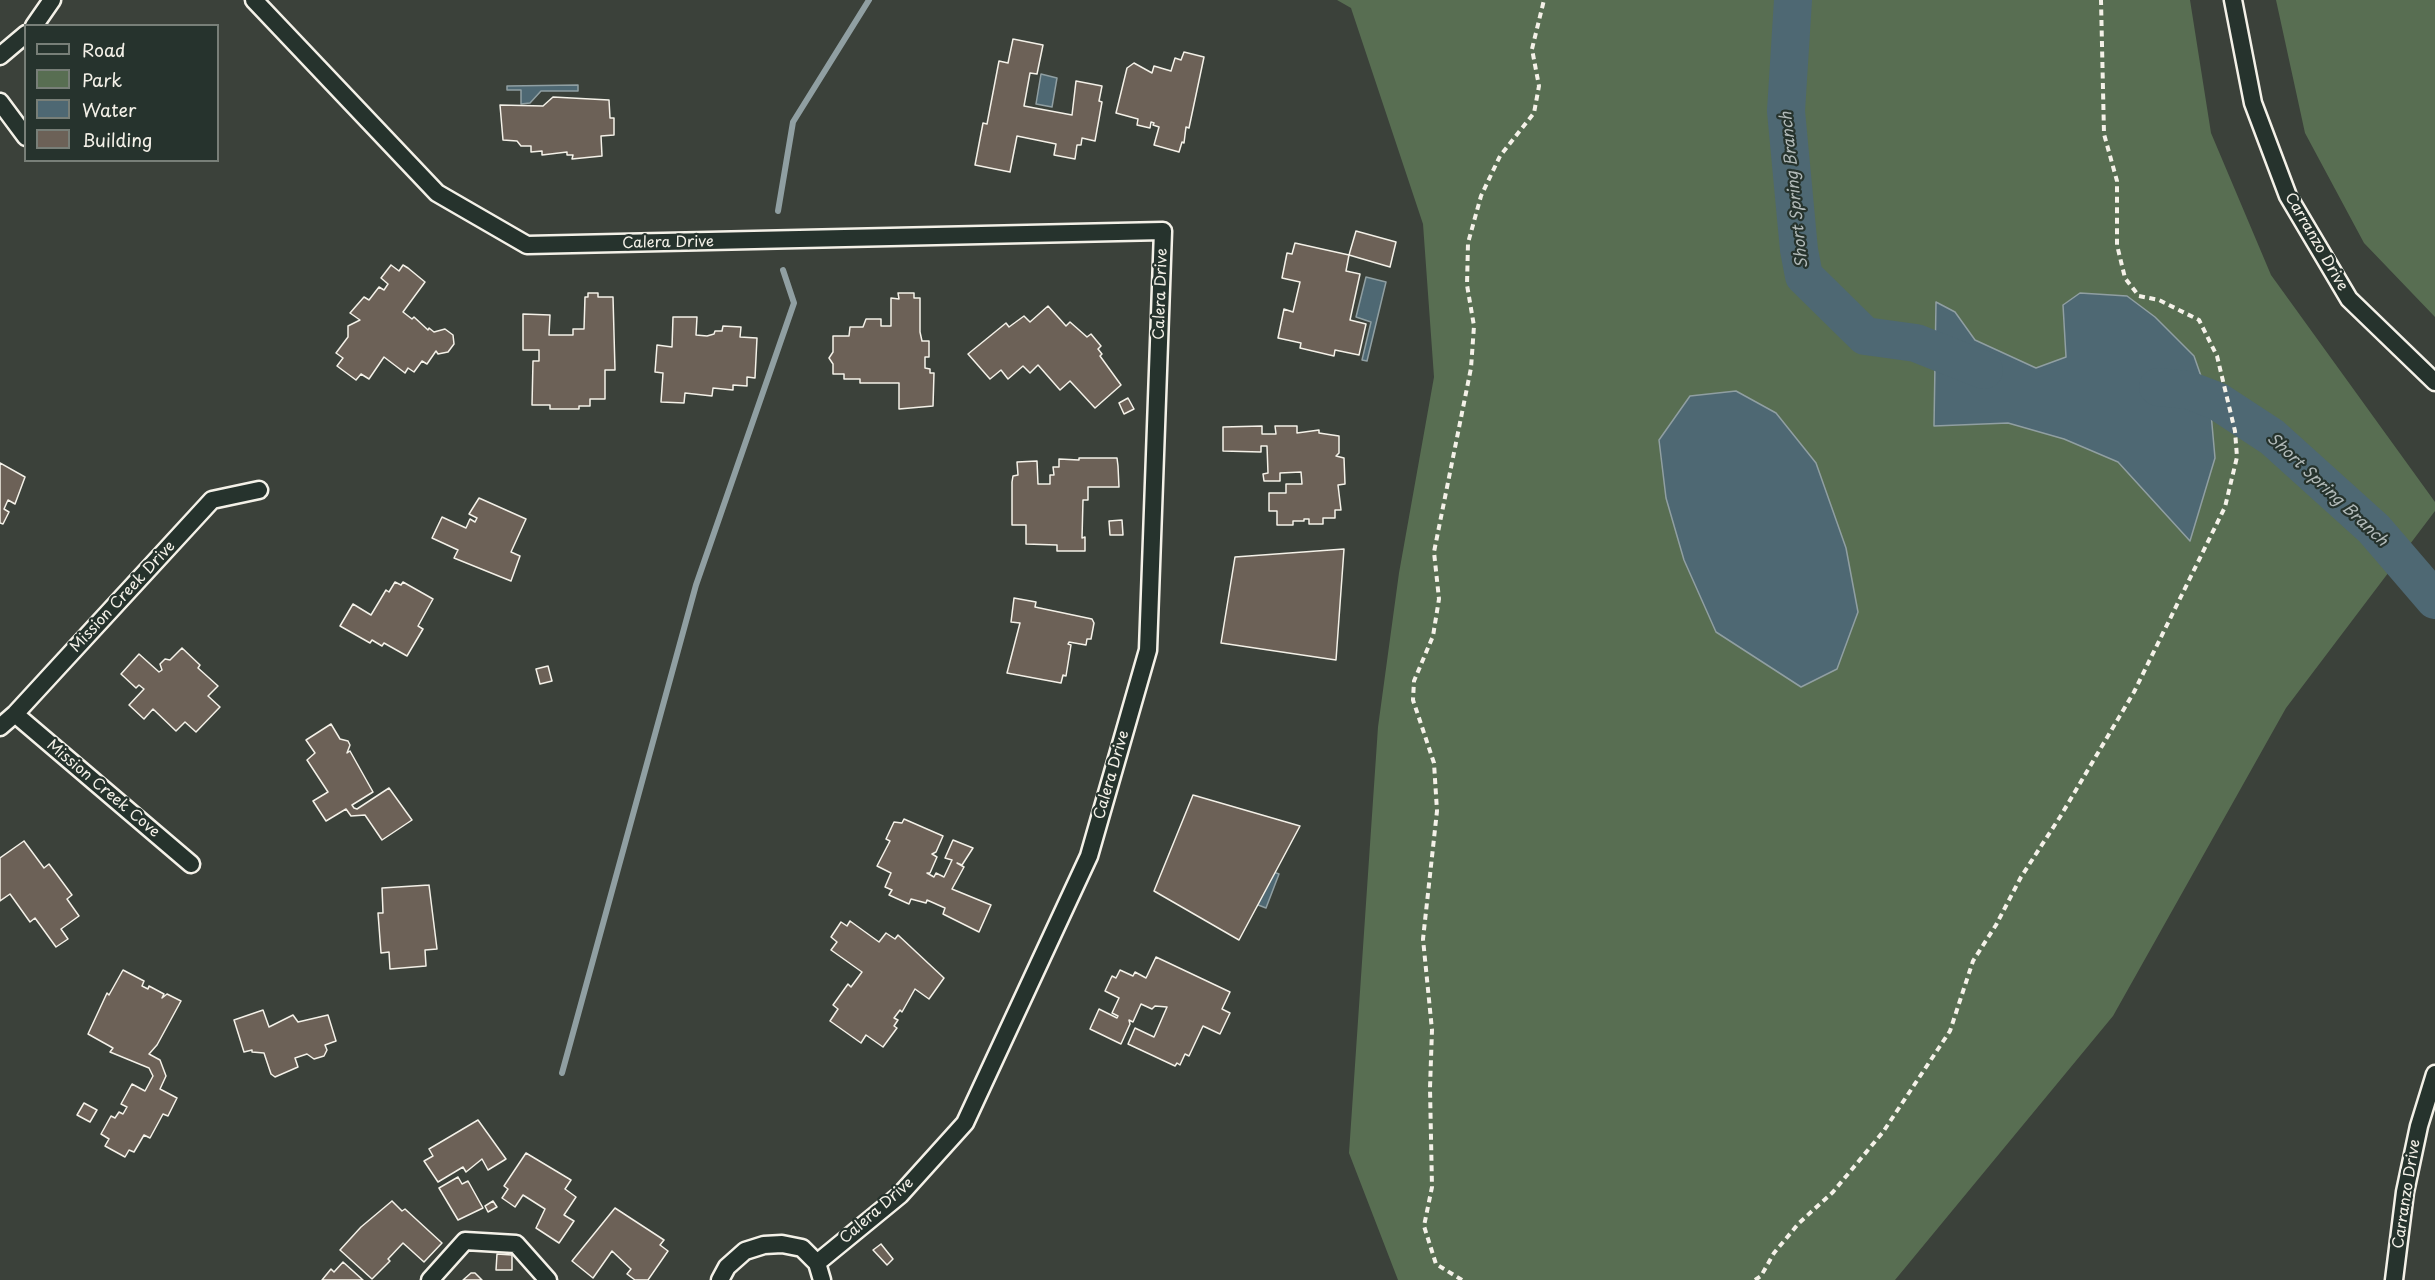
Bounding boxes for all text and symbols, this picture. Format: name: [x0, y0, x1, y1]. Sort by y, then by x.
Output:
legend: [24, 24, 219, 162]
text: Road: [82, 36, 126, 63]
text: Park: [82, 66, 122, 93]
text: Water: [82, 96, 136, 123]
water label: Short Spring Branch: [1777, 111, 1813, 269]
text: Building: [82, 126, 152, 153]
street label: Carranzo Drive: [2281, 190, 2351, 294]
street label: Calera Drive: [622, 233, 714, 253]
street label: Calera Drive: [1150, 248, 1172, 340]
water label: Short Spring Branch: [2263, 429, 2391, 551]
street label: Mission Creek Drive: [67, 538, 179, 656]
street label: Calera Drive: [1091, 728, 1133, 822]
street label: Mission Creek Cove: [43, 736, 163, 842]
street label: Carranzo Drive: [2389, 1138, 2425, 1250]
street label: Calera Drive: [836, 1174, 918, 1248]

